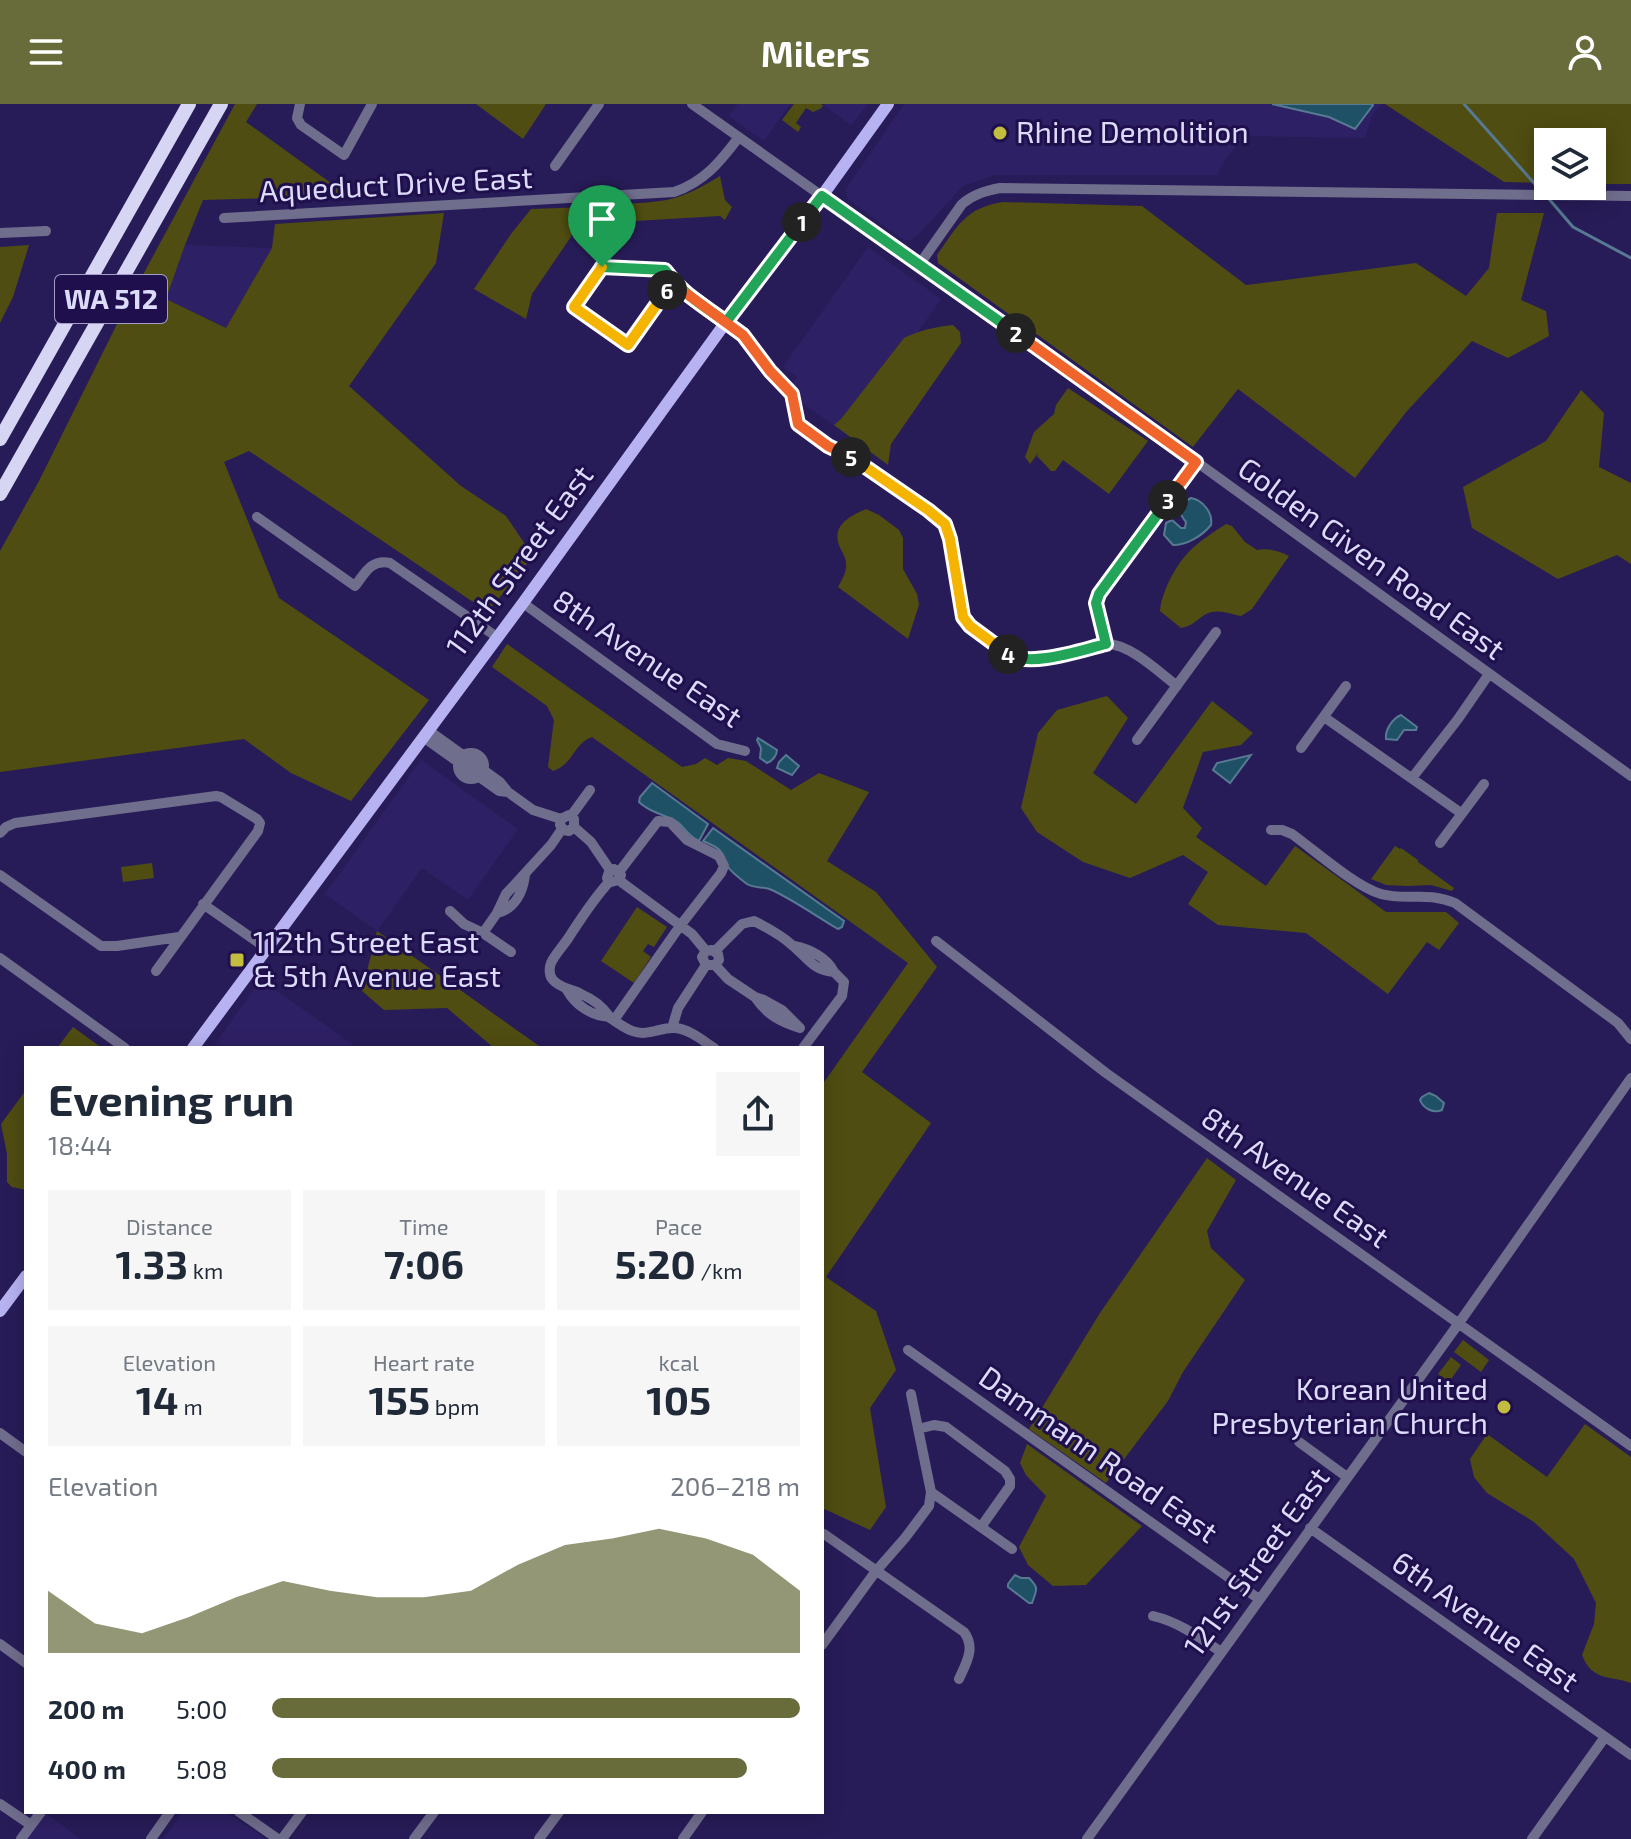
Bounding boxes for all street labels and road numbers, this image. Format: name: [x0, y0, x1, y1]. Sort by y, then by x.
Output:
street label: Aqueduct Drive East: [258, 158, 534, 208]
road number: WA 512: [55, 275, 167, 323]
street label: Golden Given Road East: [1232, 449, 1512, 666]
street label: 112th Street East: [437, 458, 599, 662]
street label: 8th Avenue East: [547, 581, 749, 734]
street label: 8th Avenue East: [1196, 1098, 1397, 1254]
street label: Dammann Road East: [973, 1358, 1225, 1549]
street label: 121st Street East: [1175, 1460, 1336, 1662]
street label: 6th Avenue East: [1386, 1543, 1586, 1698]

